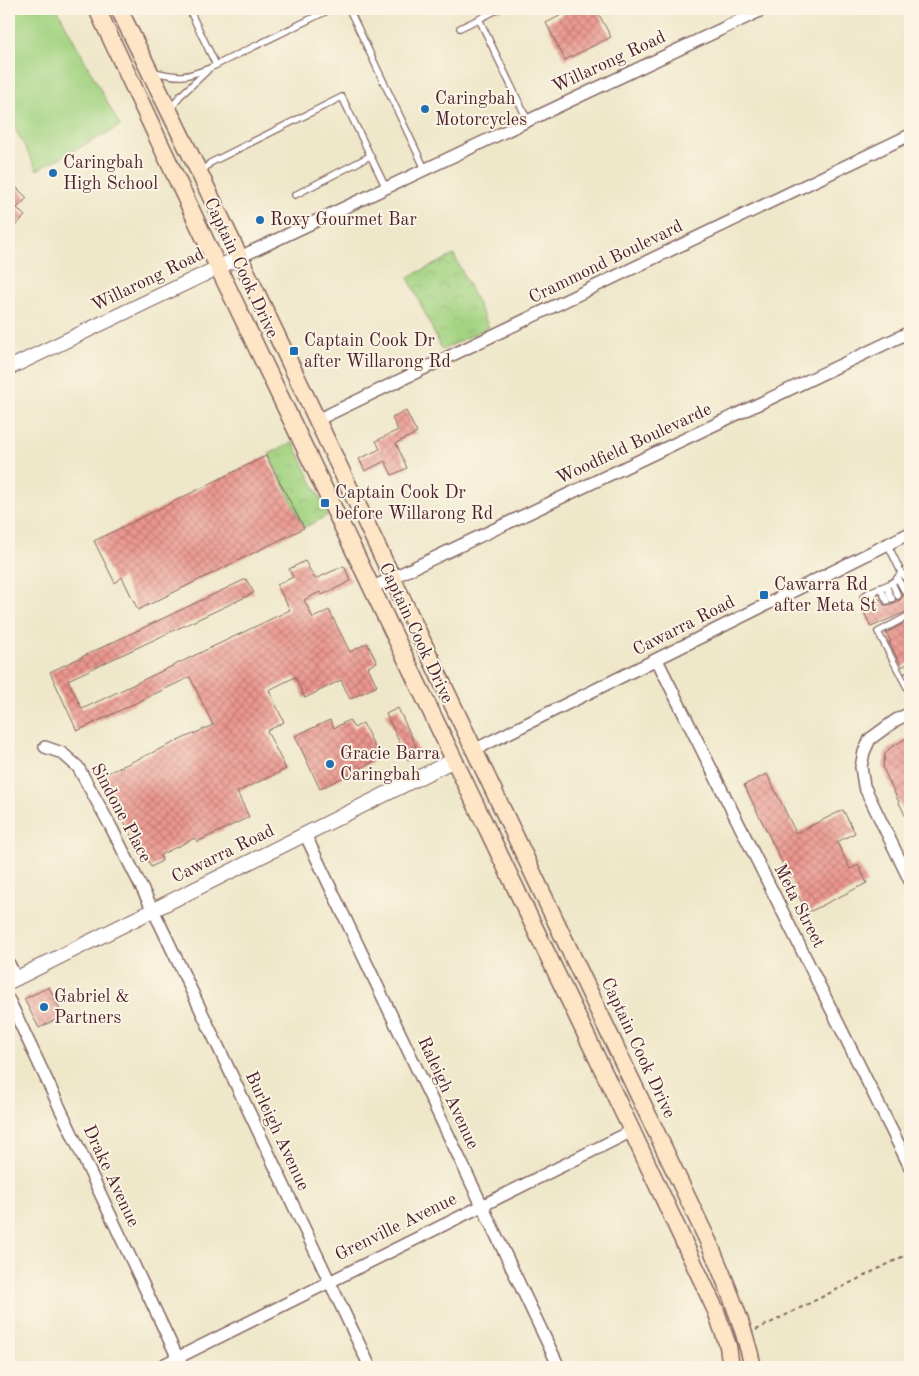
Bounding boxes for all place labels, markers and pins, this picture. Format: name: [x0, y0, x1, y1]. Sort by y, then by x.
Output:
place label: Caringbah Motorcycles: [435, 90, 527, 129]
marker: Caringbah Motorcycles: [419, 103, 431, 115]
place label: Caringbah High School: [63, 154, 158, 193]
marker: Caringbah High School: [47, 167, 59, 179]
place label: Roxy Gourmet Bar: [270, 211, 417, 229]
marker: Roxy Gourmet Bar: [254, 214, 266, 226]
place label: Captain Cook Dr after Willarong Rd: [304, 332, 451, 371]
marker: Captain Cook Dr after Willarong Rd: [288, 345, 300, 357]
place label: Captain Cook Dr before Willarong Rd: [335, 484, 493, 523]
marker: Captain Cook Dr before Willarong Rd: [319, 497, 331, 509]
place label: Cawarra Rd after Meta St: [774, 576, 877, 615]
marker: Cawarra Rd after Meta St: [758, 589, 770, 601]
place label: Gracie Barra Caringbah: [340, 745, 440, 784]
marker: Gracie Barra Caringbah: [324, 758, 336, 770]
place label: Gabriel & Partners: [54, 988, 130, 1027]
marker: Gabriel & Partners: [38, 1001, 50, 1013]

